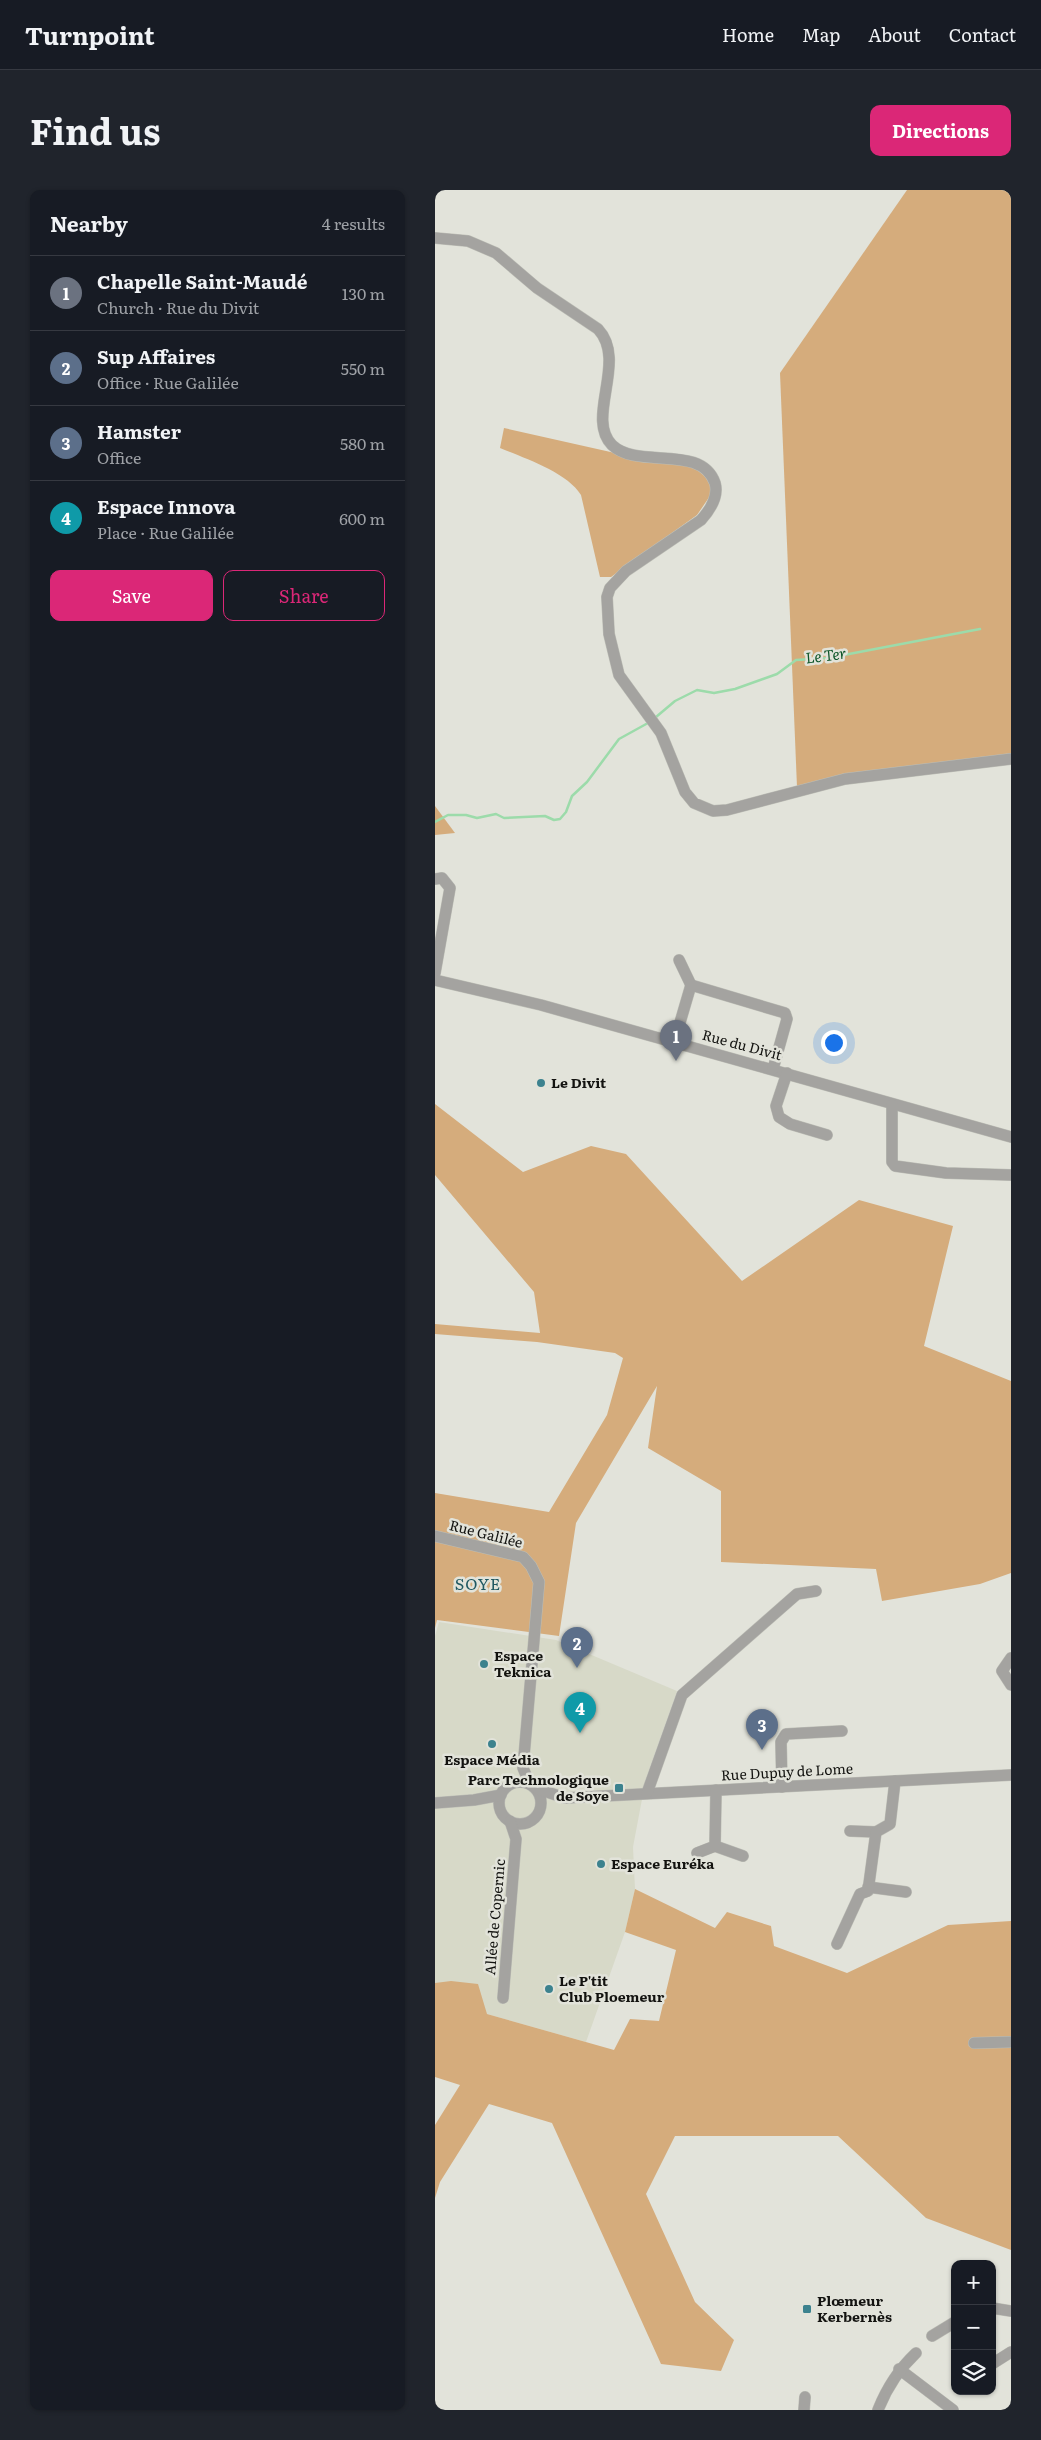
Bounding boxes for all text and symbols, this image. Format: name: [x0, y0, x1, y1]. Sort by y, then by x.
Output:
text: Turnpoint: [25, 17, 155, 52]
text: Home: [722, 21, 774, 48]
text: Map: [802, 21, 840, 48]
text: About: [868, 21, 921, 48]
text: Contact: [949, 21, 1016, 48]
text: Find us: [30, 104, 160, 156]
button: Directions: [870, 105, 1011, 156]
text: Nearby: [50, 207, 128, 238]
text: 4 results: [322, 211, 385, 235]
text: Chapelle Saint-Maudé: [97, 267, 308, 295]
text: 1: [63, 281, 69, 305]
text: 130 m: [342, 281, 385, 305]
text: Church · Rue du Divit: [97, 295, 259, 319]
text: Sup Affaires: [97, 342, 215, 370]
text: 2: [62, 356, 70, 380]
text: 550 m: [341, 356, 385, 380]
text: Office · Rue Galilée: [97, 370, 239, 394]
text: Hamster: [97, 417, 181, 445]
text: 3: [62, 431, 70, 455]
text: 580 m: [340, 431, 385, 455]
text: Office: [97, 445, 141, 469]
text: Espace Innova: [97, 492, 236, 520]
text: 4: [61, 506, 71, 530]
text: 600 m: [339, 506, 385, 530]
text: Place · Rue Galilée: [97, 520, 234, 544]
button: Save: [50, 570, 213, 621]
button: Share: [223, 570, 385, 621]
water label: Le Ter: [804, 641, 848, 668]
pin: 1: [660, 1020, 692, 1061]
street label: Rue du Divit: [700, 1024, 785, 1064]
your location: [821, 1030, 847, 1056]
place label: Le Divit: [551, 1072, 607, 1092]
marker: Le Divit: [535, 1077, 547, 1089]
street label: Rue Galilée: [447, 1514, 525, 1552]
district label: SOYE: [455, 1571, 501, 1595]
pin: 2: [561, 1627, 593, 1668]
place label: Espace Teknica: [494, 1645, 552, 1681]
marker: Espace Teknica: [478, 1658, 490, 1670]
pin: 4: [564, 1692, 596, 1733]
pin: 3: [746, 1709, 778, 1750]
marker: Espace Média: [486, 1738, 498, 1750]
place label: Espace Média: [444, 1749, 541, 1769]
street label: Rue Dupuy de Lome: [720, 1758, 853, 1784]
place label: Parc Technologique de Soye: [468, 1769, 609, 1805]
marker: Parc Technologique de Soye: [613, 1782, 625, 1794]
place label: Espace Euréka: [611, 1853, 715, 1873]
street label: Allée de Copernic: [479, 1858, 509, 1976]
marker: Espace Euréka: [595, 1858, 607, 1870]
place label: Le P'tit Club Ploemeur: [559, 1970, 665, 2006]
marker: Le P'tit Club Ploemeur: [543, 1983, 555, 1995]
map controls: [951, 2260, 996, 2395]
button: +: [951, 2260, 996, 2305]
place label: Plœmeur Kerbernès: [817, 2290, 892, 2326]
marker: Plœmeur Kerbernès: [801, 2303, 813, 2315]
button: −: [951, 2305, 996, 2350]
button: layers: [951, 2350, 996, 2395]

